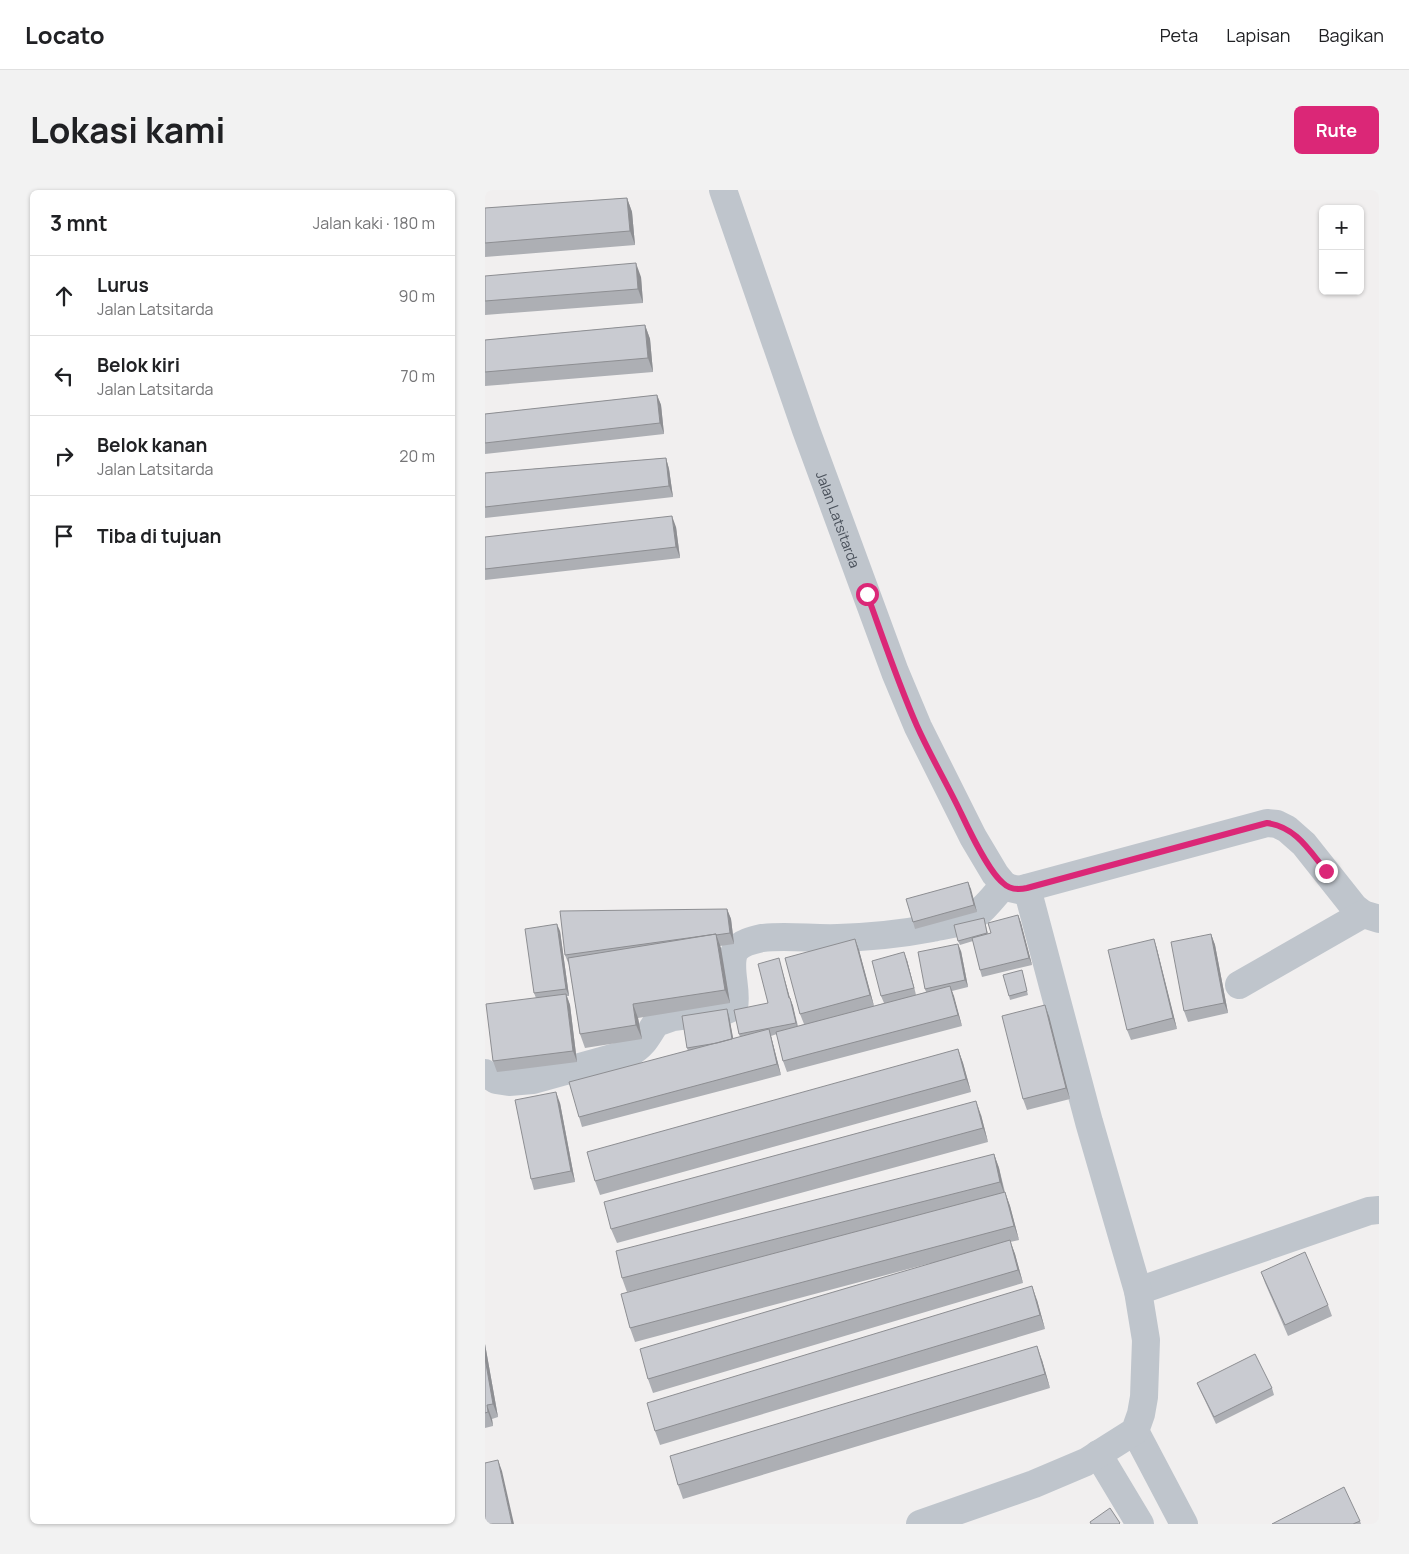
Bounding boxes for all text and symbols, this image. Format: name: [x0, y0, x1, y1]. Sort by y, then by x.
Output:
text: Locato: [25, 18, 105, 51]
text: Peta: [1160, 23, 1198, 47]
text: Lapisan: [1226, 23, 1290, 47]
text: Bagikan: [1318, 23, 1384, 47]
text: Lokasi kami: [30, 106, 225, 154]
button: Rute: [1294, 106, 1379, 154]
map controls: [1319, 205, 1364, 295]
button: +: [1319, 205, 1364, 250]
text: 3 mnt: [50, 209, 108, 237]
text: Jalan kaki · 180 m: [313, 212, 435, 234]
button: −: [1319, 250, 1364, 295]
text: Lurus: [97, 272, 149, 298]
icon: ahead: [50, 282, 78, 310]
text: 90 m: [399, 285, 435, 307]
text: Jalan Latsitarda: [97, 298, 214, 320]
text: Belok kiri: [97, 352, 180, 378]
icon: left: [50, 362, 78, 390]
text: 70 m: [400, 365, 435, 387]
text: Jalan Latsitarda: [97, 378, 214, 400]
text: Belok kanan: [97, 432, 207, 458]
icon: right: [50, 442, 78, 470]
text: 20 m: [399, 445, 435, 467]
text: Jalan Latsitarda: [97, 458, 214, 480]
street label: Jalan Latsitarda: [812, 468, 865, 570]
icon: arrive: [50, 522, 78, 550]
text: Tiba di tujuan: [97, 523, 221, 549]
route start: [856, 583, 879, 606]
route end: [1315, 860, 1338, 883]

